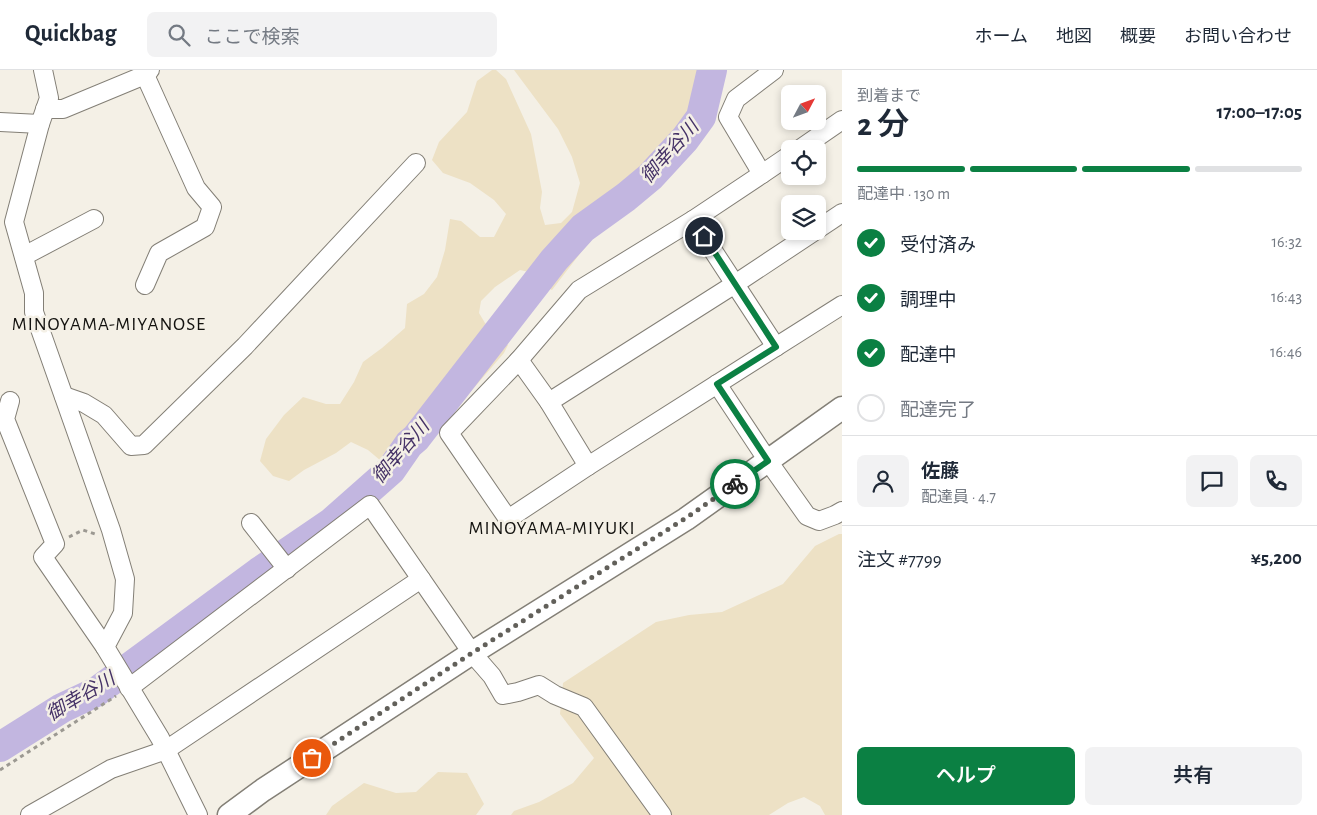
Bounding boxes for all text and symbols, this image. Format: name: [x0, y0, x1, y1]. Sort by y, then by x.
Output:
search box: [147, 12, 497, 57]
icon: search: [165, 21, 193, 49]
text: Quickbag: [25, 22, 117, 46]
text: ここで検索: [205, 28, 300, 47]
text: ホーム: [975, 28, 1028, 46]
text: 地図: [1056, 28, 1092, 46]
text: 概要: [1120, 28, 1156, 46]
text: お問い合わせ: [1184, 28, 1292, 46]
north arrow: [781, 85, 826, 130]
map controls: [781, 85, 826, 240]
text: 到着まで: [857, 88, 921, 104]
text: 17:00–17:05: [1217, 103, 1302, 122]
text: 2 分: [857, 109, 909, 141]
water label: 御幸谷川: [637, 115, 704, 187]
button: locate: [781, 140, 826, 185]
text: 配達中 · 130 m: [857, 186, 950, 202]
button: layers: [781, 195, 826, 240]
pin: [683, 215, 725, 257]
icon: home: [690, 222, 718, 250]
icon: check: [857, 229, 885, 257]
text: 16:32: [1271, 234, 1302, 250]
text: 受付済み: [900, 236, 976, 255]
icon: check: [857, 284, 885, 312]
text: 16:43: [1271, 289, 1302, 305]
text: 調理中: [900, 291, 957, 310]
district label: MINOYAMA-MIYANOSE: [12, 315, 206, 334]
icon: check: [857, 339, 885, 367]
text: 16:46: [1270, 344, 1302, 360]
text: 配達中: [900, 346, 957, 365]
text: 配達完了: [900, 401, 976, 420]
water label: 御幸谷川: [368, 415, 434, 487]
button: person: [857, 455, 909, 507]
button: chat: [1186, 455, 1238, 507]
button: phone: [1250, 455, 1302, 507]
courier: [710, 459, 760, 509]
text: 佐藤: [921, 462, 959, 481]
icon: bike: [721, 470, 749, 498]
text: 配達員 · 4.7: [921, 489, 996, 505]
district label: MINOYAMA-MIYUKI: [468, 519, 636, 538]
text: ¥5,200: [1251, 549, 1302, 568]
text: 注文 #7799: [857, 551, 942, 570]
water label: 御幸谷川: [43, 667, 120, 725]
pin: [291, 737, 333, 779]
icon: bag: [298, 744, 326, 772]
button: ヘルプ: [857, 747, 1075, 805]
button: 共有: [1085, 747, 1302, 805]

